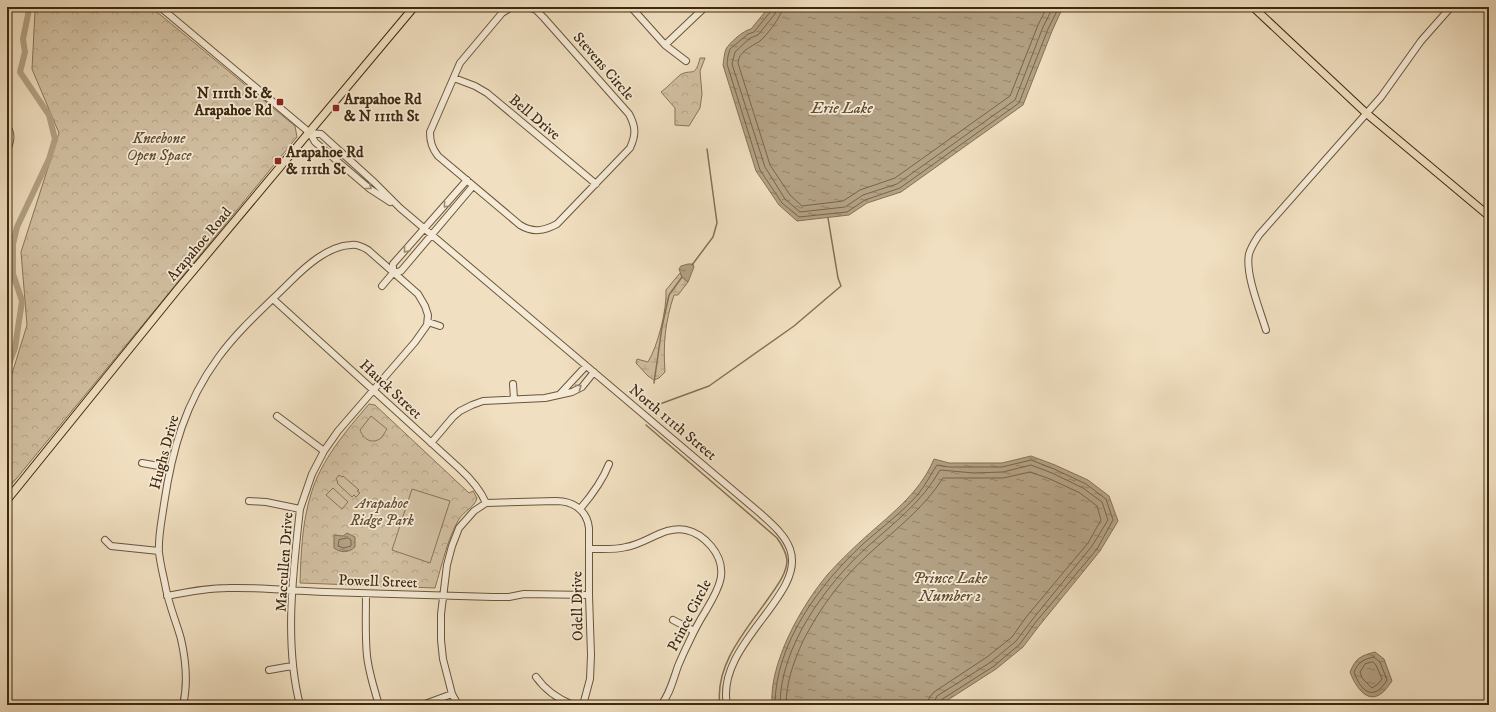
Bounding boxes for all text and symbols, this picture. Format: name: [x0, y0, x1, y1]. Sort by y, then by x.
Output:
street label: Stevens Circle: [569, 28, 638, 104]
place label: N 111th St & Arapahoe Rd: [194, 84, 273, 120]
place label: Arapahoe Rd & N 111th St: [343, 90, 422, 126]
street label: Bell Drive: [505, 90, 564, 144]
marker: N 111th St & Arapahoe Rd: [275, 97, 285, 107]
water label: Erie Lake: [810, 98, 873, 118]
marker: Arapahoe Rd & N 111th St: [331, 103, 341, 113]
park label: Kneebone Open Space: [127, 129, 192, 165]
place label: Arapahoe Rd & 111th St: [285, 143, 364, 179]
marker: Arapahoe Rd & 111th St: [273, 156, 283, 166]
one-way arrow: [364, 183, 371, 190]
one-way arrow: [443, 200, 450, 208]
street label: Arapahoe Road: [163, 203, 236, 285]
one-way arrow: [403, 245, 410, 252]
street label: Hauck Street: [355, 356, 426, 423]
street label: North 111th Street: [625, 380, 721, 465]
one-way arrow: [575, 385, 582, 392]
street label: Hughs Drive: [145, 413, 184, 491]
park label: Arapahoe Ridge Park: [349, 494, 415, 530]
street label: Maccullen Drive: [272, 512, 297, 613]
water label: Prince Lake Number 2: [913, 568, 988, 606]
street label: Powell Street: [338, 571, 418, 592]
street label: Odell Drive: [567, 571, 588, 641]
street label: Prince Circle: [663, 576, 716, 654]

